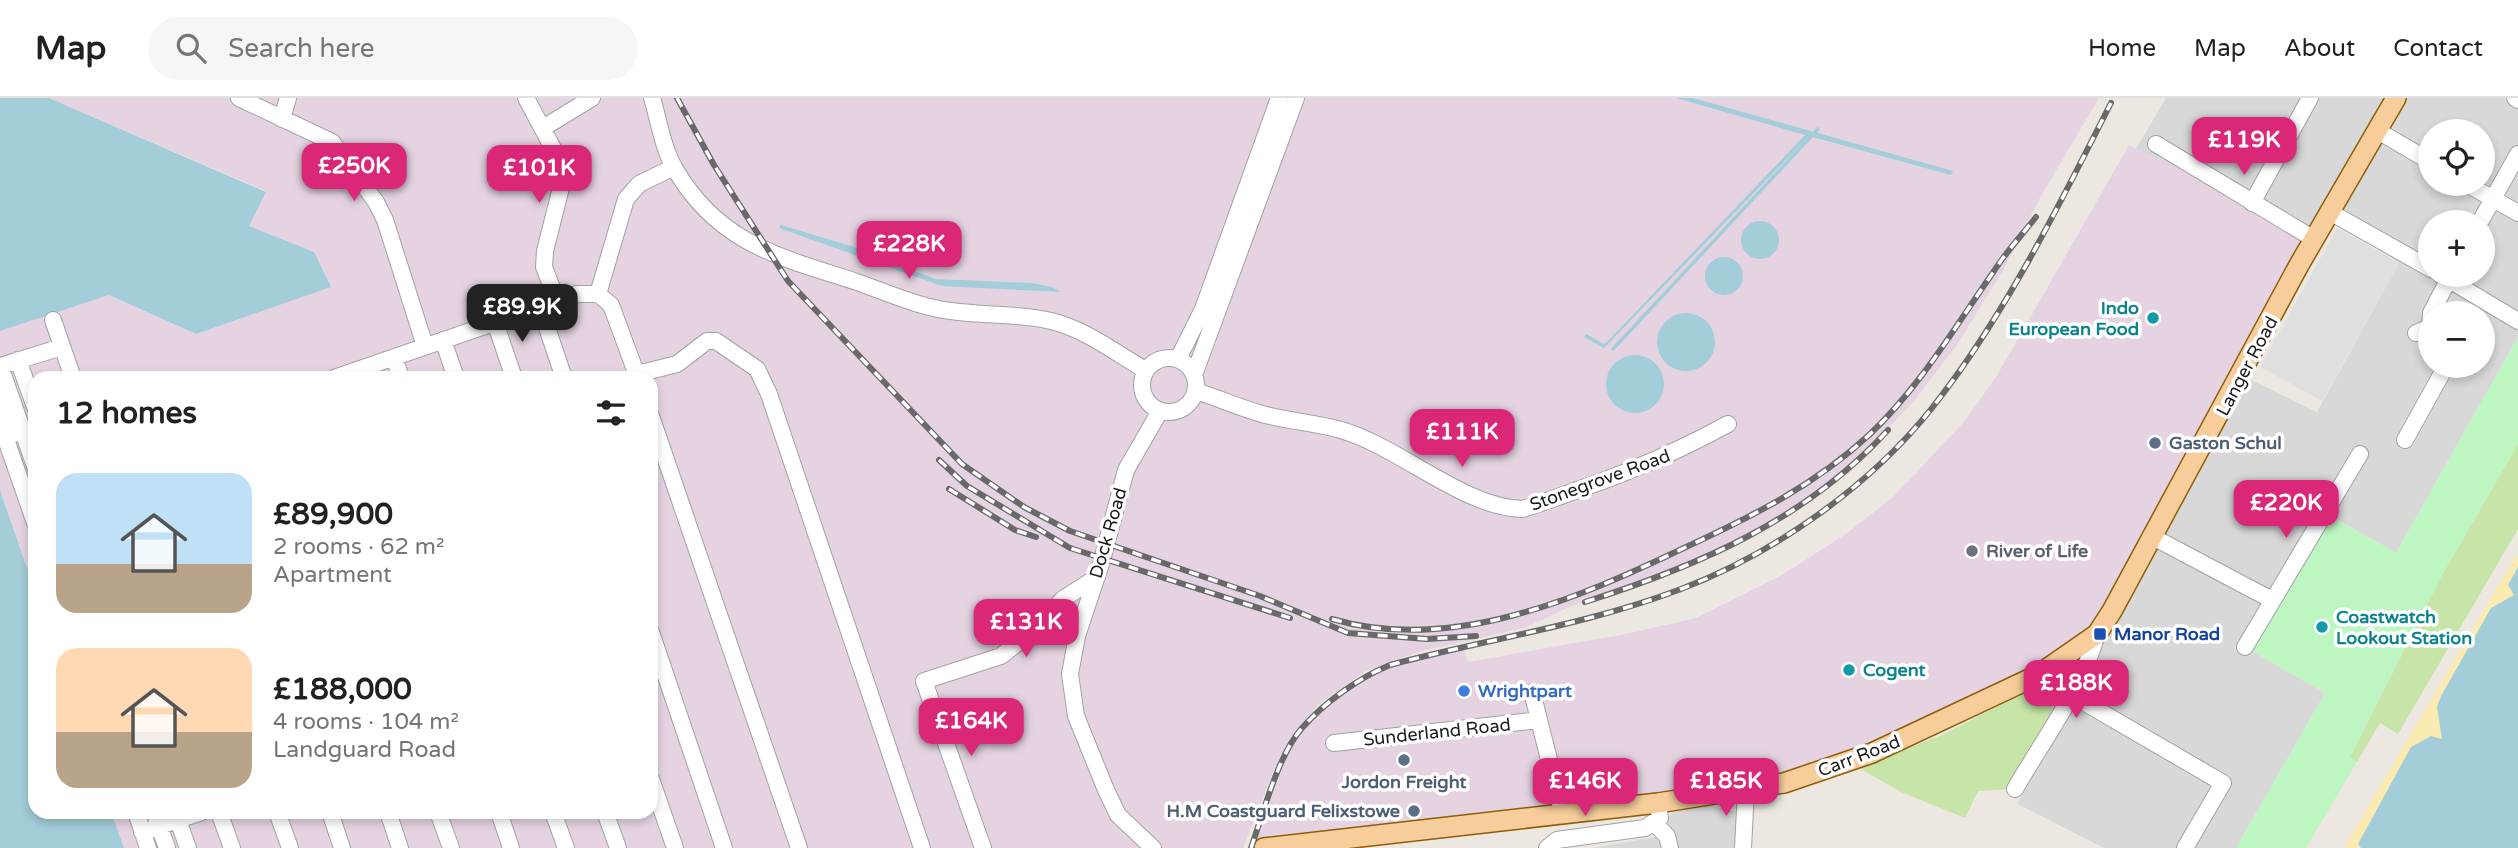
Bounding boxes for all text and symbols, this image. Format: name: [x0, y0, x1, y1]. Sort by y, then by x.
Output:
search box: [148, 17, 638, 80]
text: Map: [35, 29, 106, 68]
icon: search: [172, 29, 210, 67]
text: Search here: [228, 33, 374, 64]
text: Home: [2088, 34, 2156, 63]
text: Map: [2194, 34, 2246, 63]
text: About: [2284, 34, 2355, 63]
text: Contact: [2393, 34, 2483, 63]
pin: £119K: [2195, 118, 2293, 177]
map controls: [2418, 119, 2495, 378]
button: locate: [2418, 119, 2495, 196]
text: £119K: [2208, 126, 2280, 154]
pin: £250K: [305, 144, 403, 203]
pin: £101K: [490, 146, 588, 205]
text: £250K: [318, 152, 390, 180]
text: £101K: [503, 154, 575, 182]
button: +: [2418, 210, 2495, 287]
pin: £228K: [860, 222, 958, 281]
text: £228K: [873, 230, 945, 258]
pin: £89.9K: [465, 285, 579, 344]
text: £89.9K: [483, 293, 561, 321]
place label: Indo European Food: [2008, 297, 2139, 340]
button: −: [2418, 301, 2495, 378]
marker: Indo European Food: [2145, 310, 2161, 326]
street label: Langer Road: [2212, 312, 2282, 420]
icon: filters: [592, 394, 630, 432]
text: 12 homes: [56, 395, 197, 432]
pin: £111K: [1413, 410, 1511, 469]
text: £111K: [1426, 418, 1498, 446]
place label: Gaston Schul: [2169, 432, 2282, 454]
marker: Gaston Schul: [2147, 435, 2163, 451]
street label: Stonegrove Road: [1527, 444, 1673, 516]
pin: £220K: [2237, 480, 2335, 540]
street label: Dock Road: [1085, 485, 1131, 581]
text: £220K: [2250, 489, 2322, 517]
text: £89,900: [273, 496, 393, 533]
icon: home: [112, 501, 196, 585]
text: 2 rooms · 62 m²: [273, 533, 444, 561]
place label: River of Life: [1986, 540, 2088, 562]
marker: River of Life: [1964, 543, 1980, 559]
text: Apartment: [273, 561, 392, 589]
pin: £131K: [977, 600, 1075, 659]
place label: Coastwatch Lookout Station: [2336, 606, 2472, 649]
text: £131K: [990, 608, 1062, 636]
marker: Coastwatch Lookout Station: [2314, 619, 2330, 635]
place label: Manor Road: [2114, 623, 2220, 645]
marker: Manor Road: [2092, 626, 2108, 642]
place label: Cogent: [1863, 659, 1925, 681]
pin: £188K: [2027, 660, 2125, 720]
marker: Cogent: [1841, 662, 1857, 678]
text: £188K: [2040, 669, 2112, 697]
text: £188,000: [273, 671, 412, 708]
icon: home: [112, 676, 196, 760]
place label: Wrightpart: [1478, 680, 1572, 702]
marker: Wrightpart: [1456, 683, 1472, 699]
pin: £164K: [922, 698, 1020, 758]
text: £164K: [935, 707, 1007, 735]
text: 4 rooms · 104 m²: [273, 708, 459, 736]
street label: Sunderland Road: [1362, 713, 1512, 751]
street label: Carr Road: [1815, 730, 1903, 782]
text: Landguard Road: [273, 736, 456, 764]
marker: Jordon Freight: [1396, 752, 1412, 768]
pin: £146K: [1536, 758, 1634, 818]
pin: £185K: [1677, 758, 1775, 818]
text: £146K: [1549, 767, 1621, 795]
text: £185K: [1690, 767, 1762, 795]
place label: Jordon Freight: [1341, 771, 1466, 793]
place label: H.M Coastguard Felixstowe: [1166, 800, 1400, 822]
marker: H.M Coastguard Felixstowe: [1406, 803, 1422, 819]

